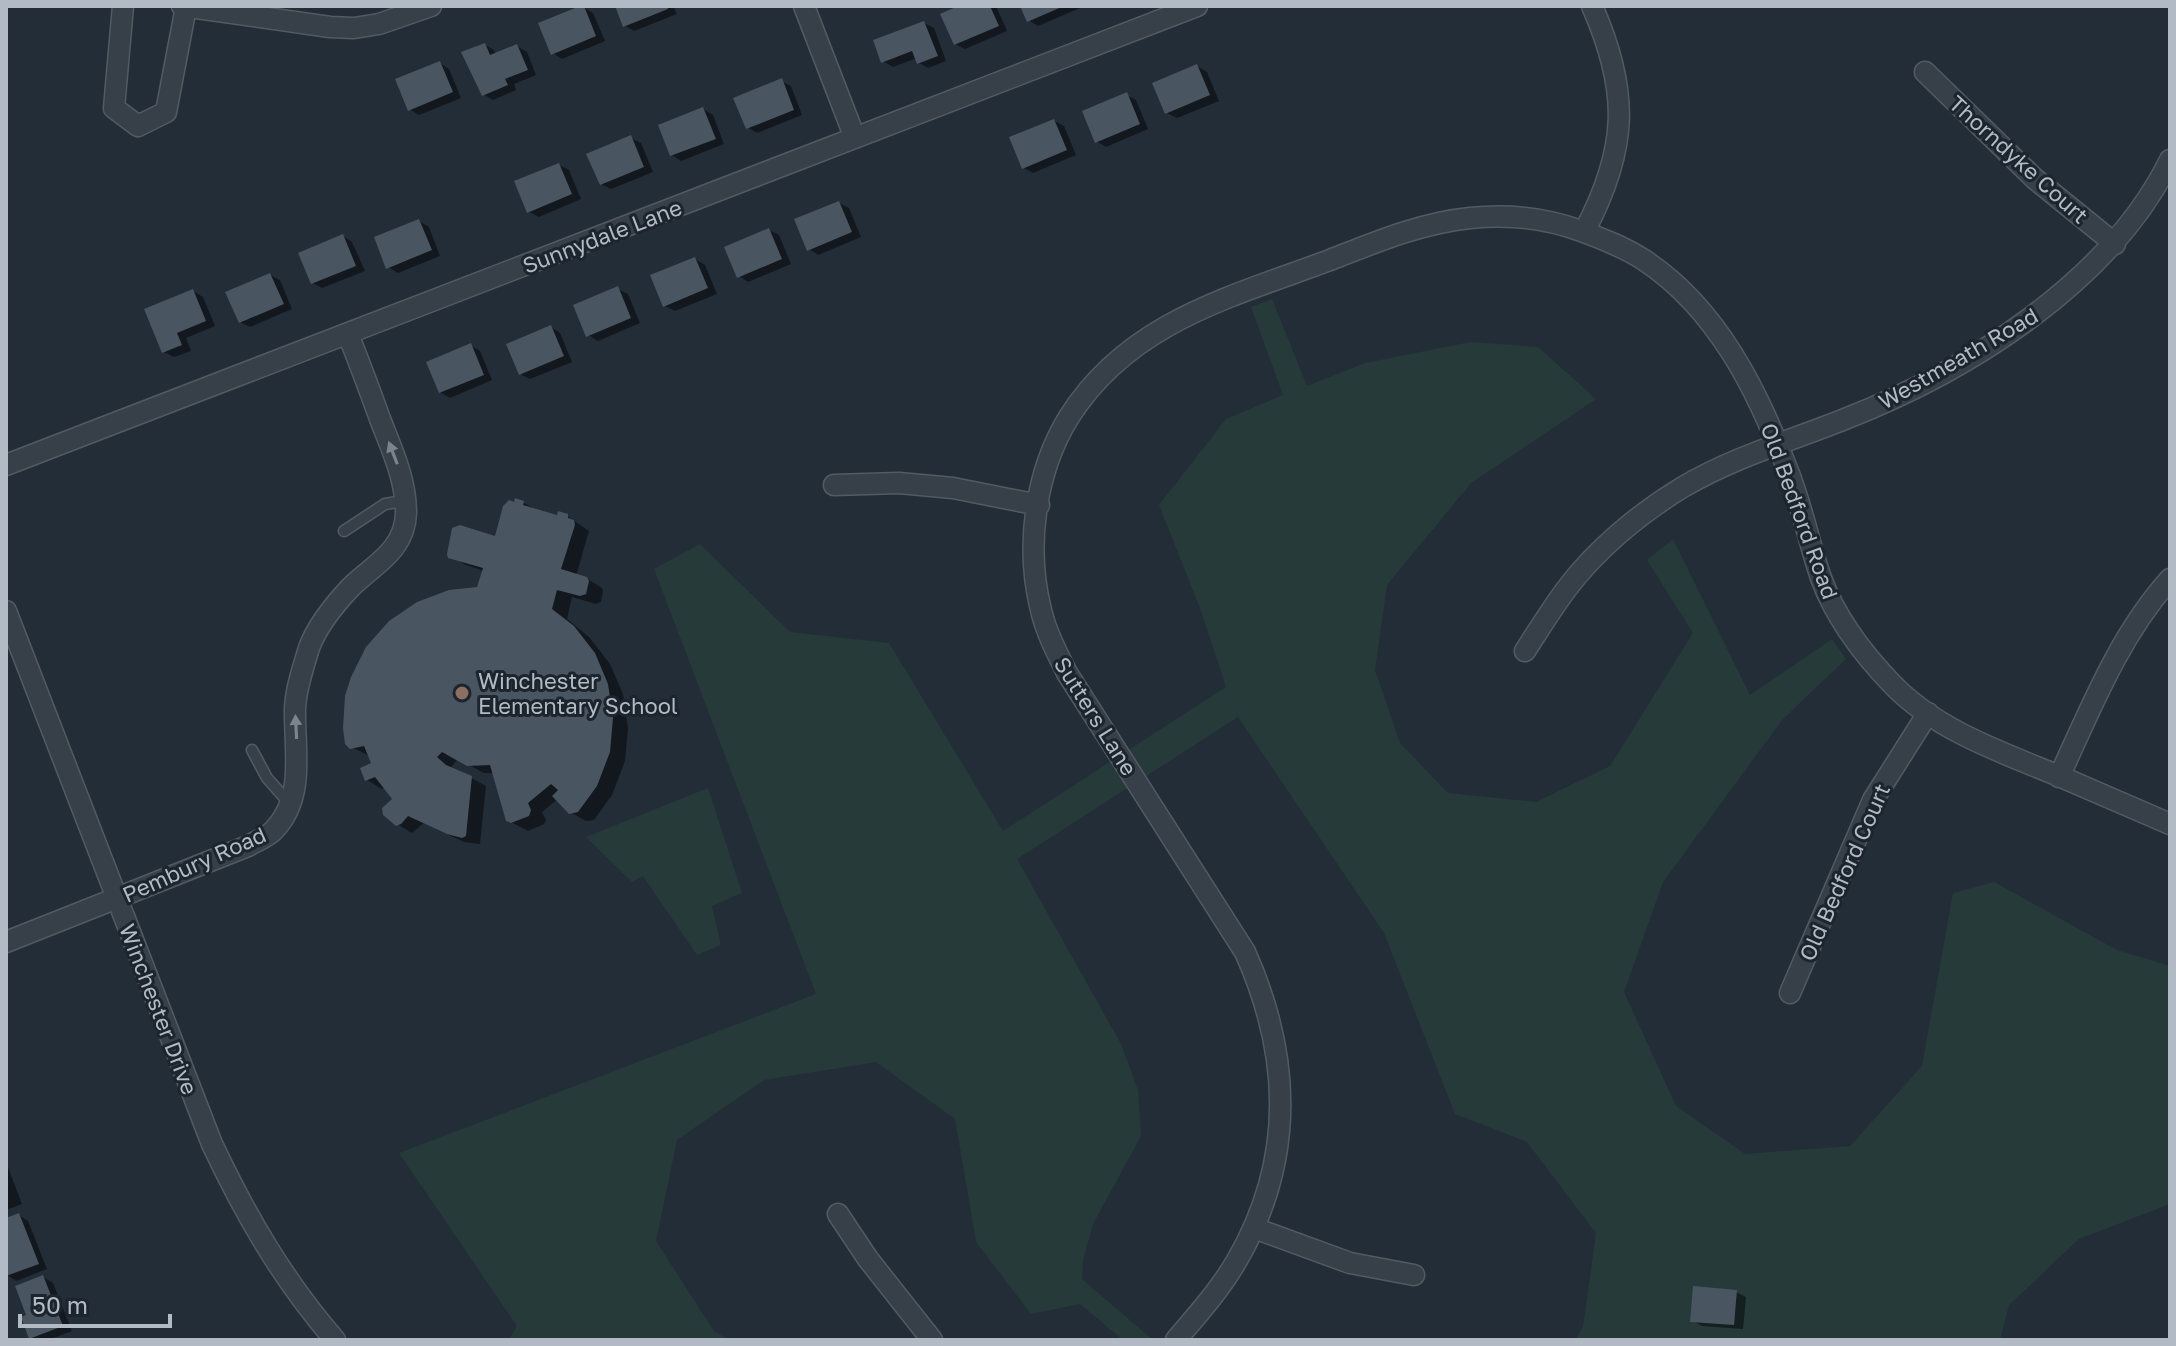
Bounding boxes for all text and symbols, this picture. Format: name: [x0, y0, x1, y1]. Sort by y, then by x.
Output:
street label: Thorndyke Court: [1944, 89, 2094, 229]
street label: Sunnydale Lane: [519, 193, 685, 279]
street label: Westmeath Road: [1873, 301, 2043, 415]
street label: Old Bedford Road: [1756, 419, 1844, 603]
one-way arrow: [387, 441, 399, 465]
street label: Sutters Lane: [1049, 652, 1143, 780]
place label: Winchester Elementary School: [478, 667, 678, 719]
marker: Winchester Elementary School: [453, 684, 471, 702]
one-way arrow: [290, 714, 303, 739]
street label: Old Bedford Court: [1793, 779, 1895, 965]
street label: Pembury Road: [118, 820, 270, 908]
street label: Winchester Drive: [114, 920, 204, 1098]
scale bar: [20, 1278, 170, 1328]
text: 50 m: [32, 1290, 88, 1319]

